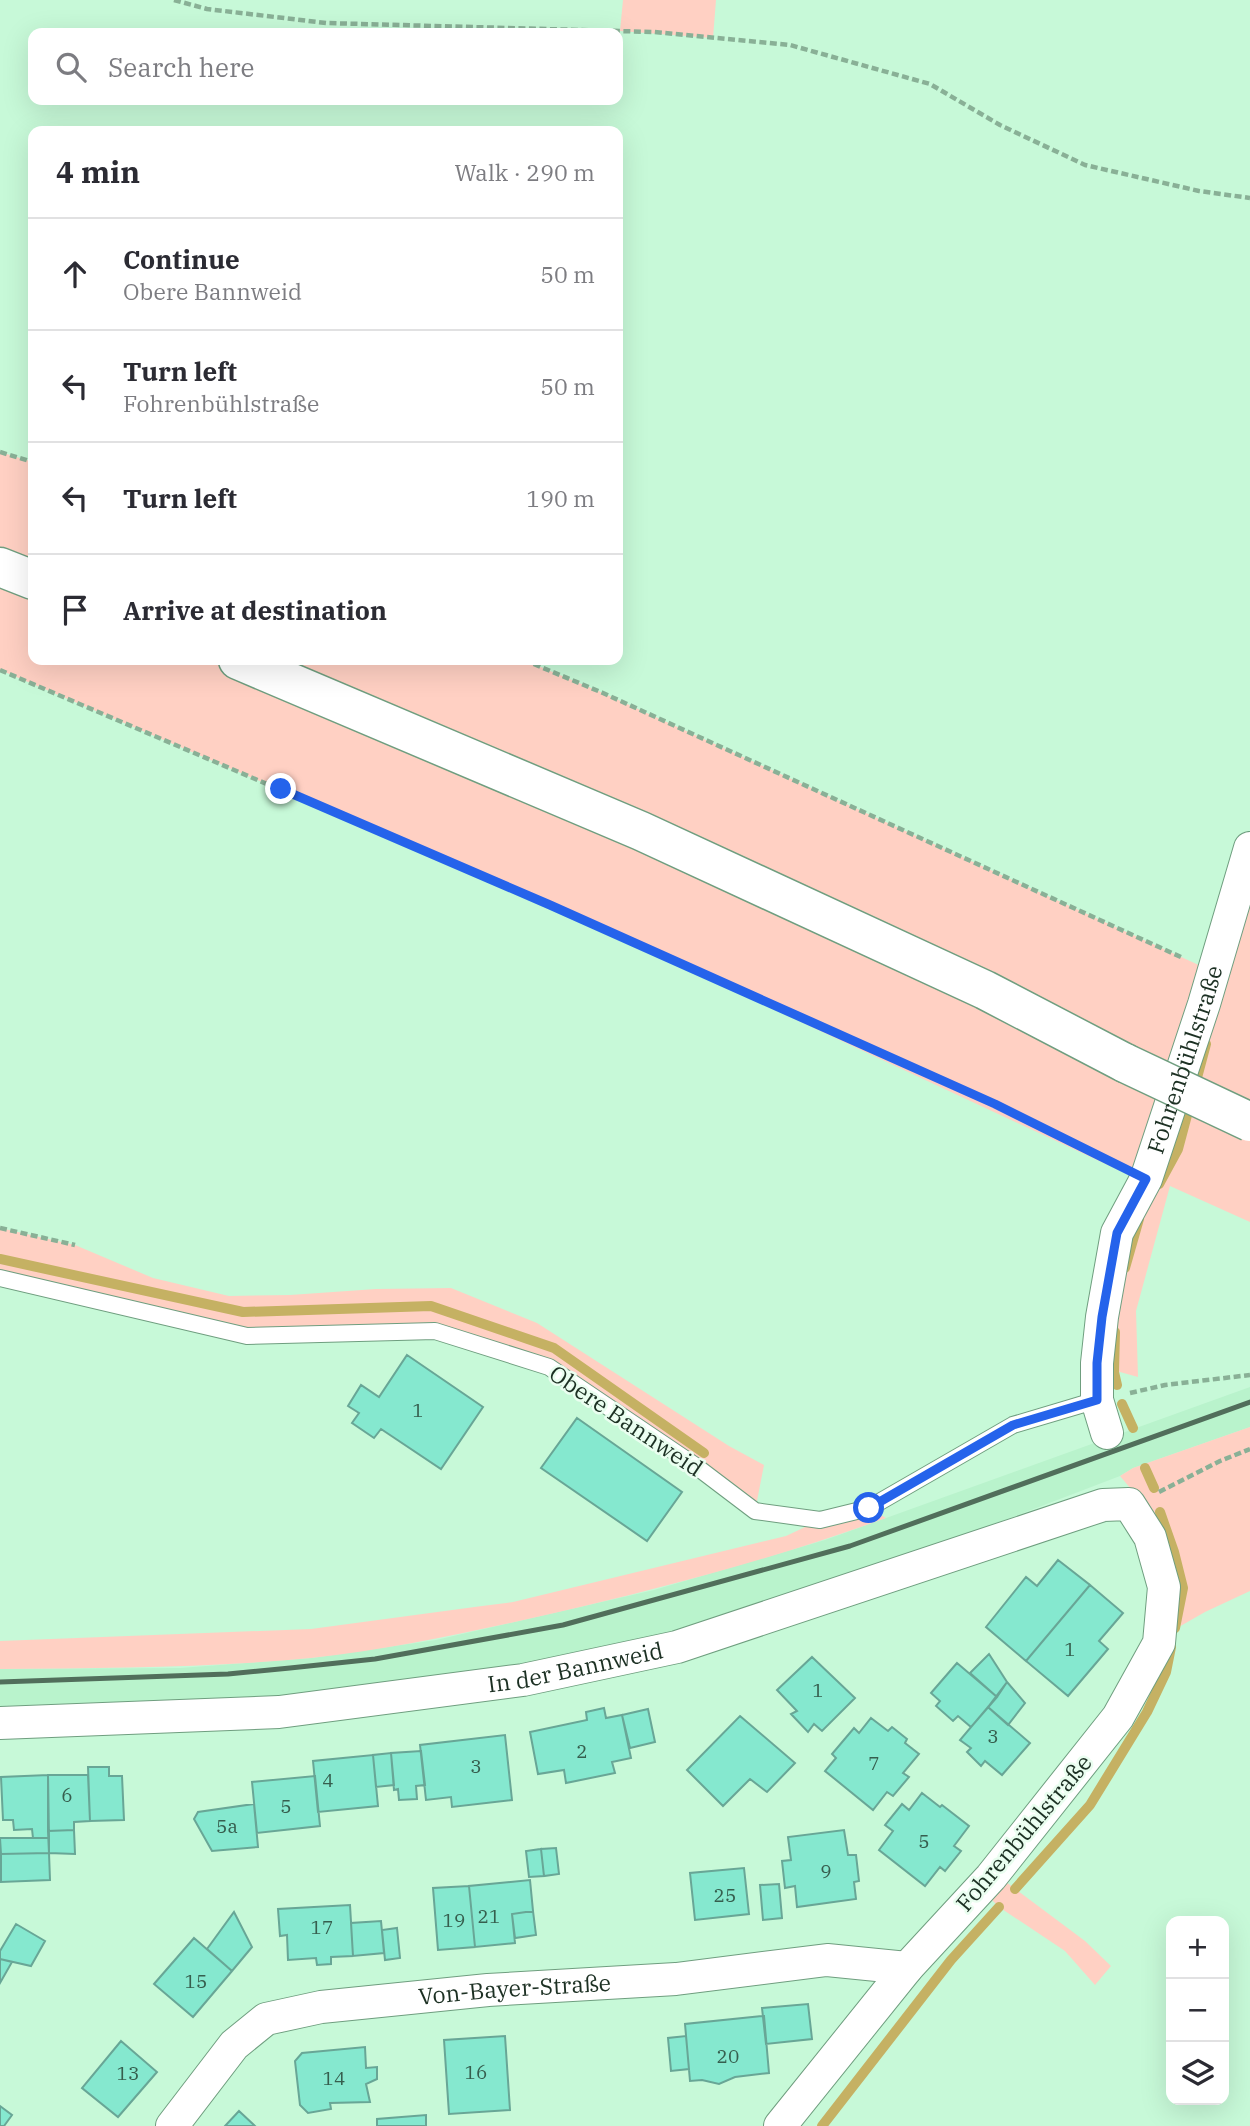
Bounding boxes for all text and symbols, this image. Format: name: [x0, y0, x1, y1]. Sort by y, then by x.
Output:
search box: [28, 28, 623, 105]
icon: search: [52, 48, 90, 86]
text: Search here: [108, 50, 254, 84]
text: 4 min: [56, 152, 140, 191]
text: Walk · 290 m: [454, 157, 595, 187]
text: Continue: [123, 242, 240, 276]
icon: ahead: [56, 255, 94, 293]
text: 50 m: [540, 259, 595, 289]
text: Obere Bannweid: [123, 276, 302, 306]
text: Turn left: [123, 354, 237, 388]
icon: left: [56, 367, 94, 405]
text: 50 m: [540, 371, 595, 401]
text: Fohrenbühlstraße: [123, 388, 319, 418]
icon: left: [56, 479, 94, 517]
text: Turn left: [123, 481, 237, 515]
text: 190 m: [526, 483, 595, 513]
icon: arrive: [56, 591, 94, 629]
text: Arrive at destination: [123, 593, 387, 627]
route end: [265, 773, 296, 804]
street label: Fohrenbühlstraße: [1139, 962, 1229, 1157]
street label: Obere Bannweid: [544, 1358, 709, 1483]
house number: 1: [412, 1398, 424, 1422]
route start: [853, 1492, 884, 1523]
street label: In der Bannweid: [486, 1634, 666, 1698]
house number: 1: [1064, 1637, 1076, 1661]
house number: 1: [812, 1678, 824, 1702]
house number: 3: [987, 1724, 999, 1748]
house number: 2: [576, 1739, 588, 1763]
street label: Fohrenbühlstraße: [949, 1748, 1098, 1917]
house number: 7: [868, 1751, 880, 1775]
house number: 3: [470, 1754, 482, 1778]
house number: 4: [322, 1768, 334, 1792]
house number: 6: [61, 1783, 73, 1807]
house number: 5: [280, 1794, 292, 1818]
house number: 5a: [216, 1814, 238, 1838]
house number: 5: [918, 1829, 930, 1853]
house number: 9: [820, 1859, 832, 1883]
house number: 25: [714, 1883, 736, 1907]
house number: 21: [478, 1904, 500, 1928]
house number: 19: [443, 1908, 465, 1932]
house number: 17: [311, 1915, 333, 1939]
map controls: [1166, 1916, 1229, 2105]
button: +: [1166, 1916, 1229, 1979]
street label: Von-Bayer-Straße: [417, 1967, 612, 2011]
house number: 15: [185, 1969, 207, 1993]
button: −: [1166, 1979, 1229, 2042]
button: layers: [1166, 2042, 1229, 2105]
house number: 20: [717, 2044, 739, 2068]
house number: 16: [465, 2060, 487, 2084]
house number: 13: [117, 2061, 139, 2085]
house number: 14: [323, 2066, 345, 2090]

